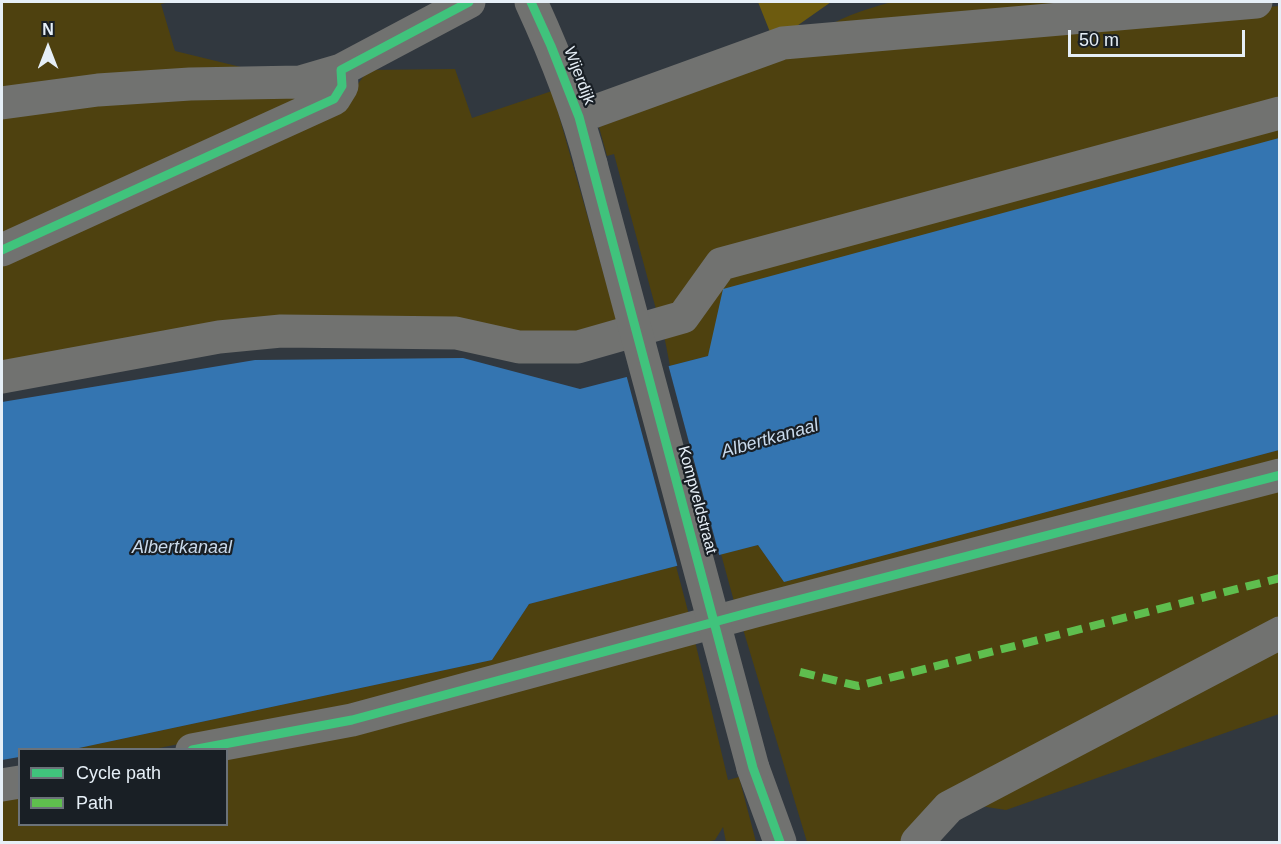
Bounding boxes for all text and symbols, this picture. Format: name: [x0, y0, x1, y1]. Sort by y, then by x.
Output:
north arrow: [18, 18, 78, 78]
scale bar: [1071, 18, 1248, 56]
text: N: [42, 21, 54, 38]
text: 50 m: [1079, 30, 1119, 50]
street label: Wijerdijk: [559, 44, 599, 108]
water label: Albertkanaal: [719, 415, 821, 463]
street label: Kompveldstraat: [673, 444, 721, 556]
water label: Albertkanaal: [132, 537, 232, 559]
legend: [18, 748, 228, 826]
text: Cycle path: [76, 763, 161, 783]
text: Path: [76, 793, 113, 813]

